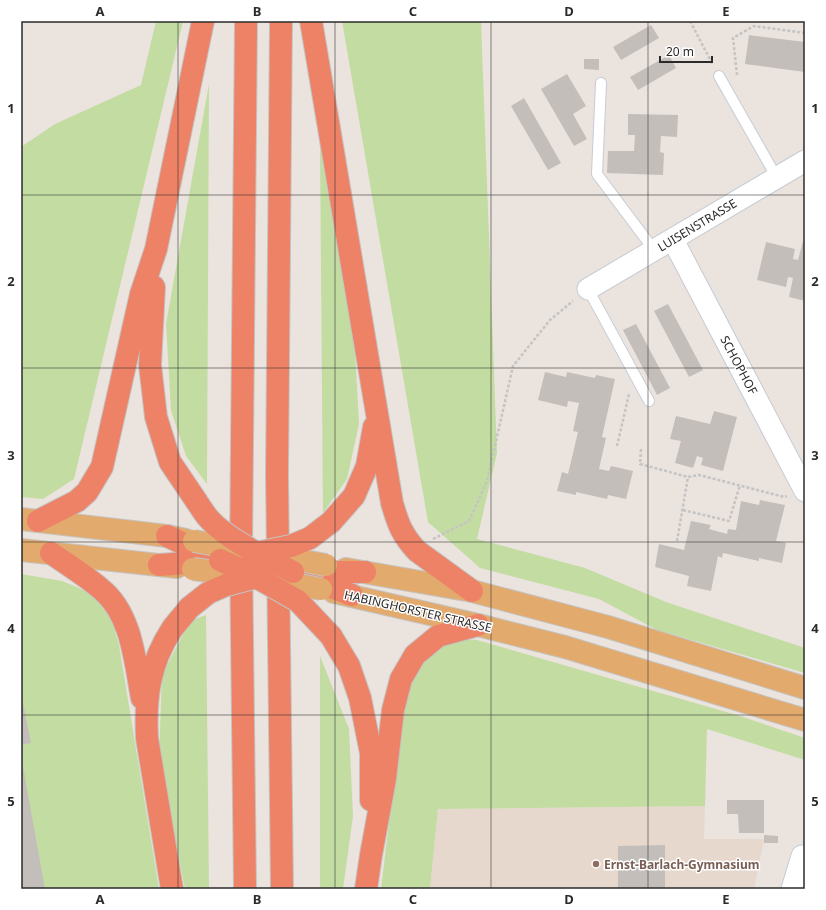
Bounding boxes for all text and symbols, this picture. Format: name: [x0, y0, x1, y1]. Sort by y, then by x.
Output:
text: A: [96, 2, 105, 20]
text: B: [253, 2, 261, 20]
text: C: [409, 2, 417, 20]
text: D: [564, 2, 574, 20]
text: E: [722, 2, 730, 20]
scale bar: [660, 38, 712, 64]
text: 20 m: [666, 43, 694, 60]
text: 1: [7, 99, 15, 117]
text: 1: [811, 99, 819, 117]
street label: LUISENSTRASSE: [654, 195, 740, 255]
text: 2: [7, 272, 15, 290]
text: 2: [811, 272, 819, 290]
street label: SCHOPHOF: [716, 333, 762, 397]
text: 3: [7, 446, 15, 464]
text: 3: [811, 446, 819, 464]
street label: HABINGHORSTER STRASSE: [343, 586, 493, 636]
text: 4: [7, 619, 15, 637]
text: 4: [811, 619, 819, 637]
text: 5: [7, 792, 15, 810]
text: 5: [811, 792, 819, 810]
place label: Ernst-Barlach-Gymnasium: [604, 856, 759, 873]
marker: Ernst-Barlach-Gymnasium: [591, 859, 601, 869]
text: A: [96, 890, 105, 908]
text: B: [253, 890, 261, 908]
text: C: [409, 890, 417, 908]
text: D: [564, 890, 574, 908]
text: E: [722, 890, 730, 908]

